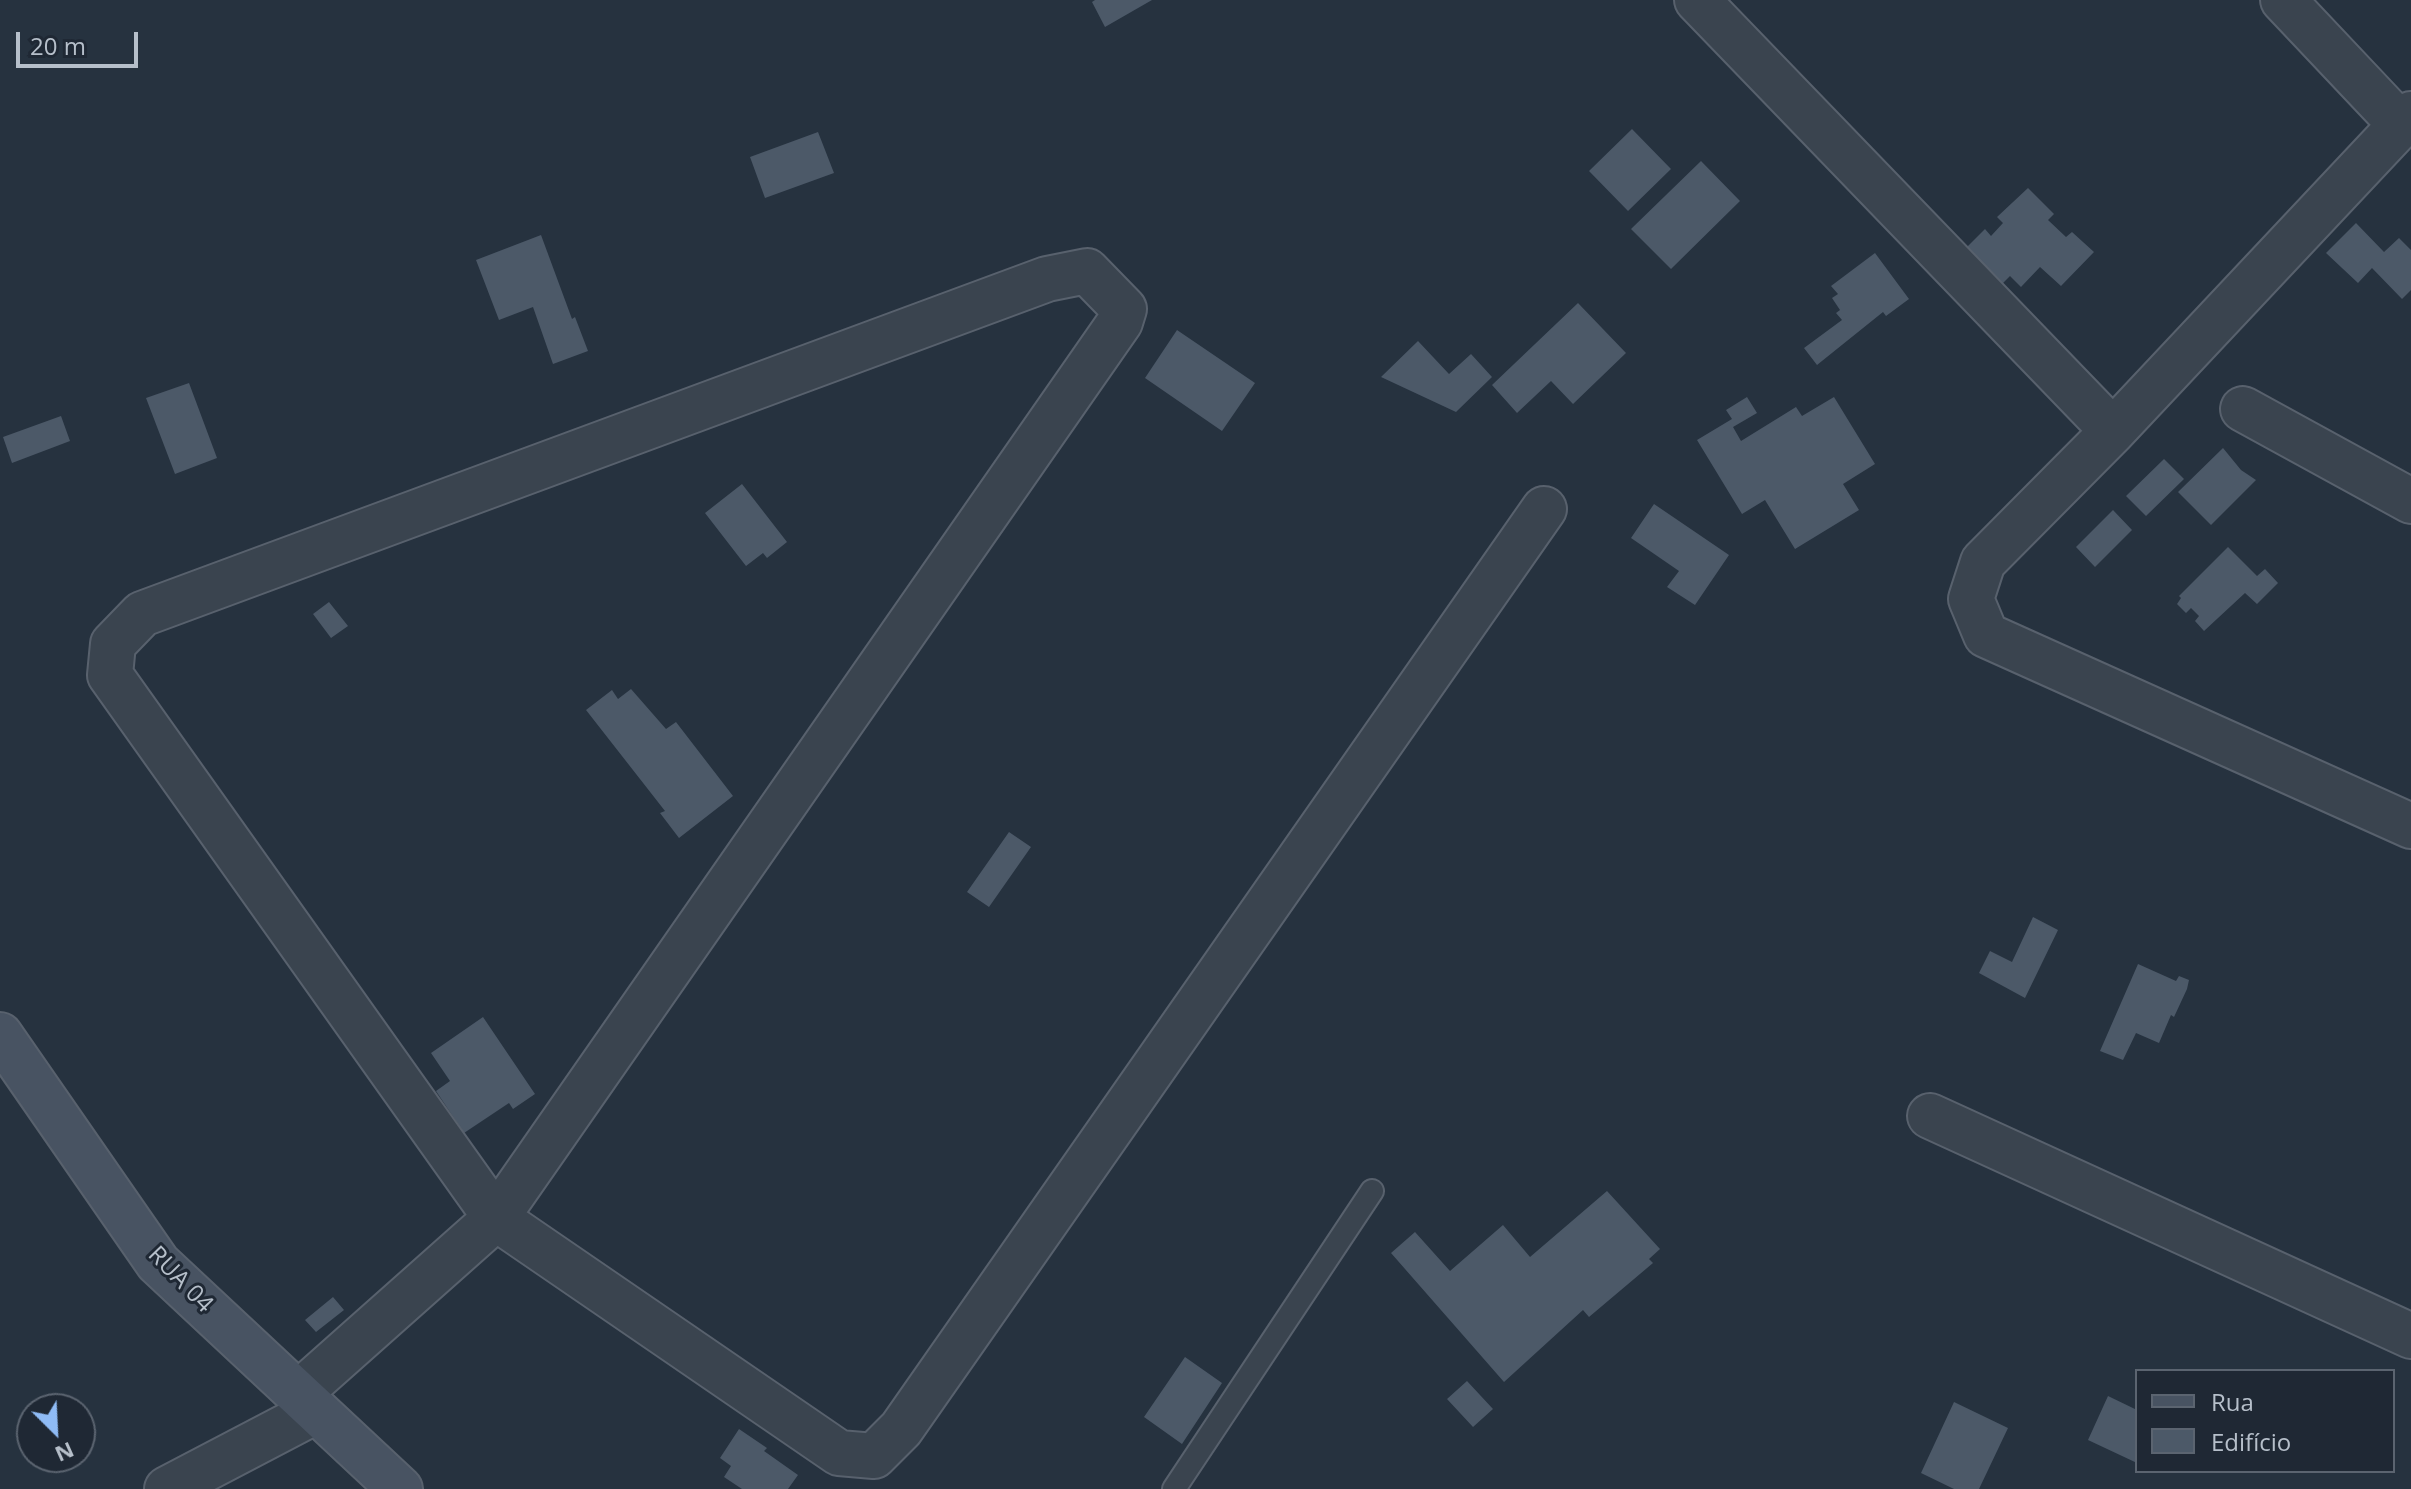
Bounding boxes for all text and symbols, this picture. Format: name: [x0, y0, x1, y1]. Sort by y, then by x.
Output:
scale bar: [20, 16, 142, 66]
text: 20 m: [30, 29, 86, 62]
street label: RUA 04: [141, 1241, 219, 1319]
legend: [2135, 1369, 2395, 1473]
text: Rua: [2211, 1385, 2254, 1418]
north arrow: [16, 1393, 96, 1473]
text: Edifício: [2211, 1425, 2291, 1458]
text: N: [51, 1436, 79, 1470]

